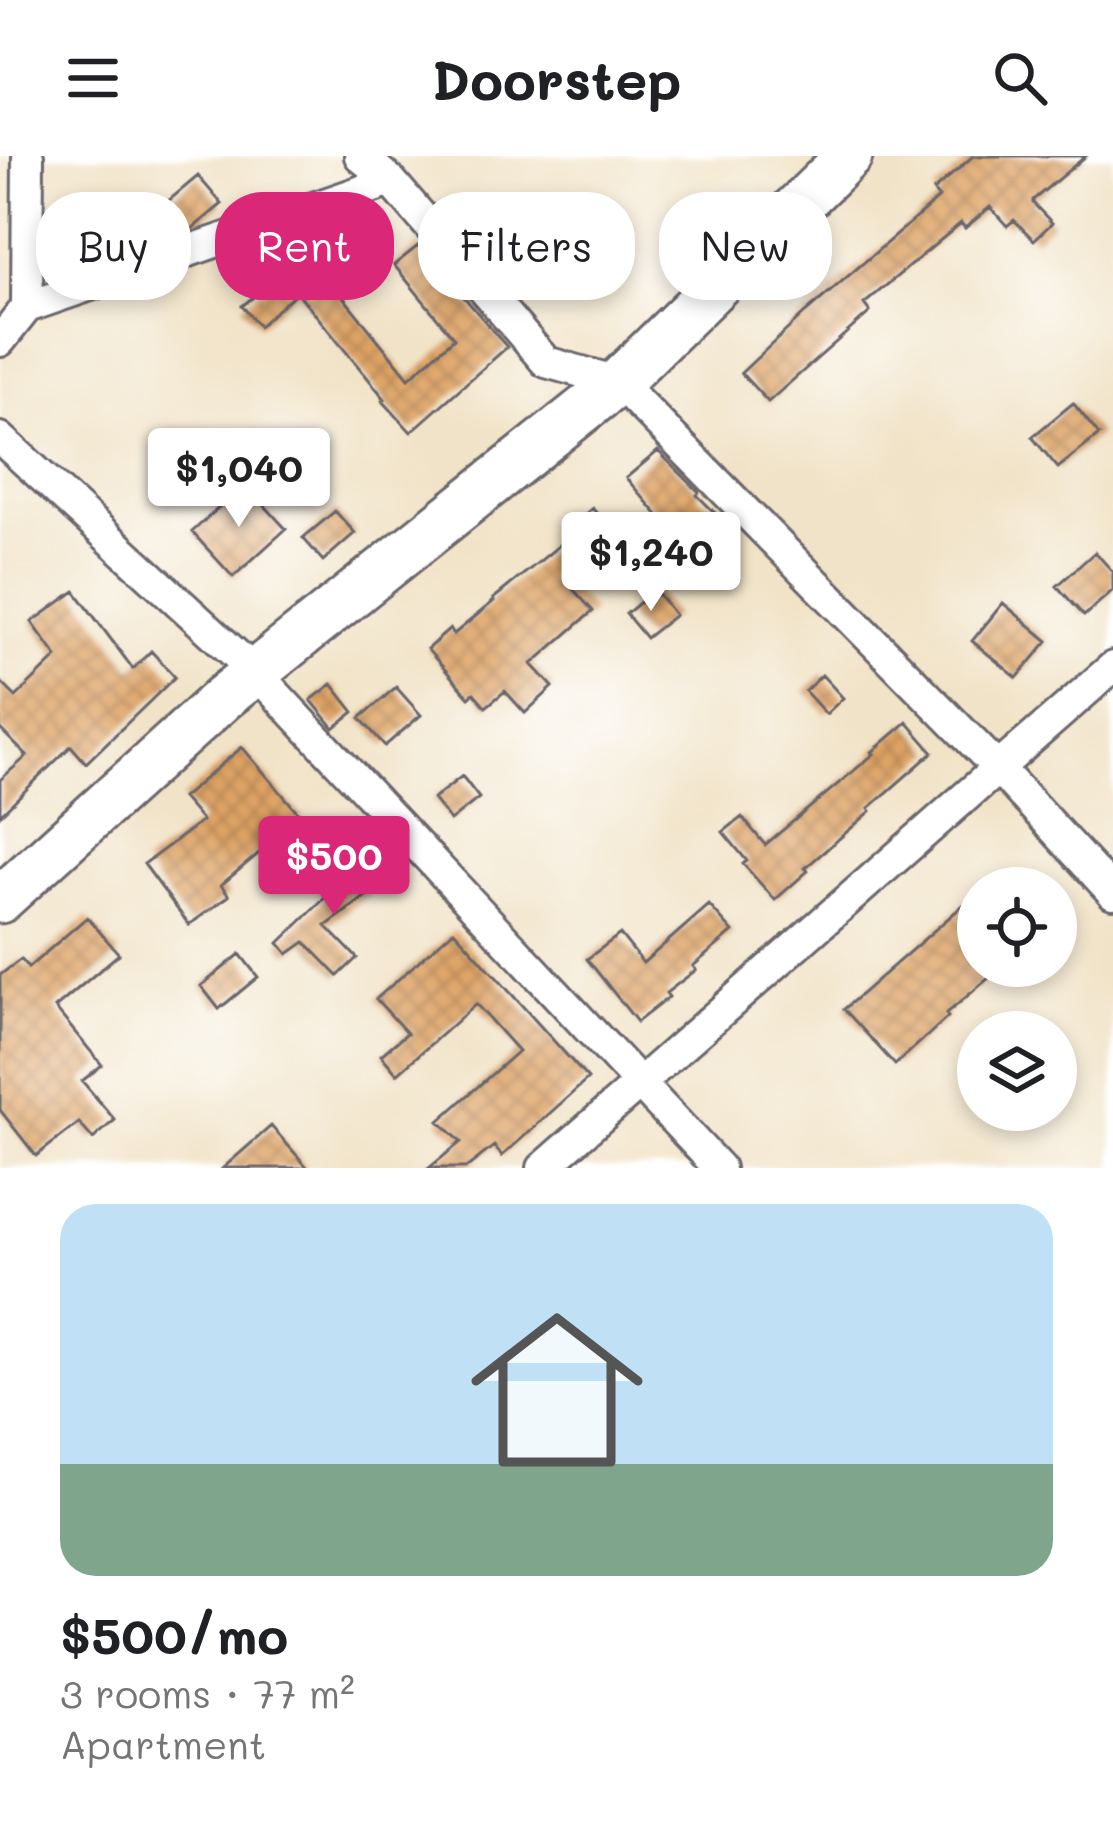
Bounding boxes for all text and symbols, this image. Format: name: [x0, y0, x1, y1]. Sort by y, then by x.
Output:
text: Doorstep: [432, 43, 681, 114]
icon: menu: [60, 45, 126, 111]
icon: search: [987, 45, 1053, 111]
chip: Buy: [36, 192, 191, 300]
chip: Rent: [215, 192, 394, 300]
chip: Filters: [418, 192, 635, 300]
chip: New: [659, 192, 832, 300]
pin: $1,040: [141, 428, 337, 530]
text: $1,040: [175, 441, 303, 492]
pin: $1,240: [553, 512, 749, 614]
text: $1,240: [589, 525, 713, 576]
pin: $500: [263, 816, 405, 918]
text: $500: [285, 829, 383, 880]
map controls: [957, 867, 1077, 1131]
button: locate: [957, 867, 1077, 987]
button: layers: [957, 1011, 1077, 1131]
icon: home: [449, 1282, 665, 1498]
text: $500/mo: [60, 1600, 288, 1667]
text: 3 rooms · 77 m²: [60, 1667, 355, 1718]
text: Apartment: [60, 1718, 266, 1769]

